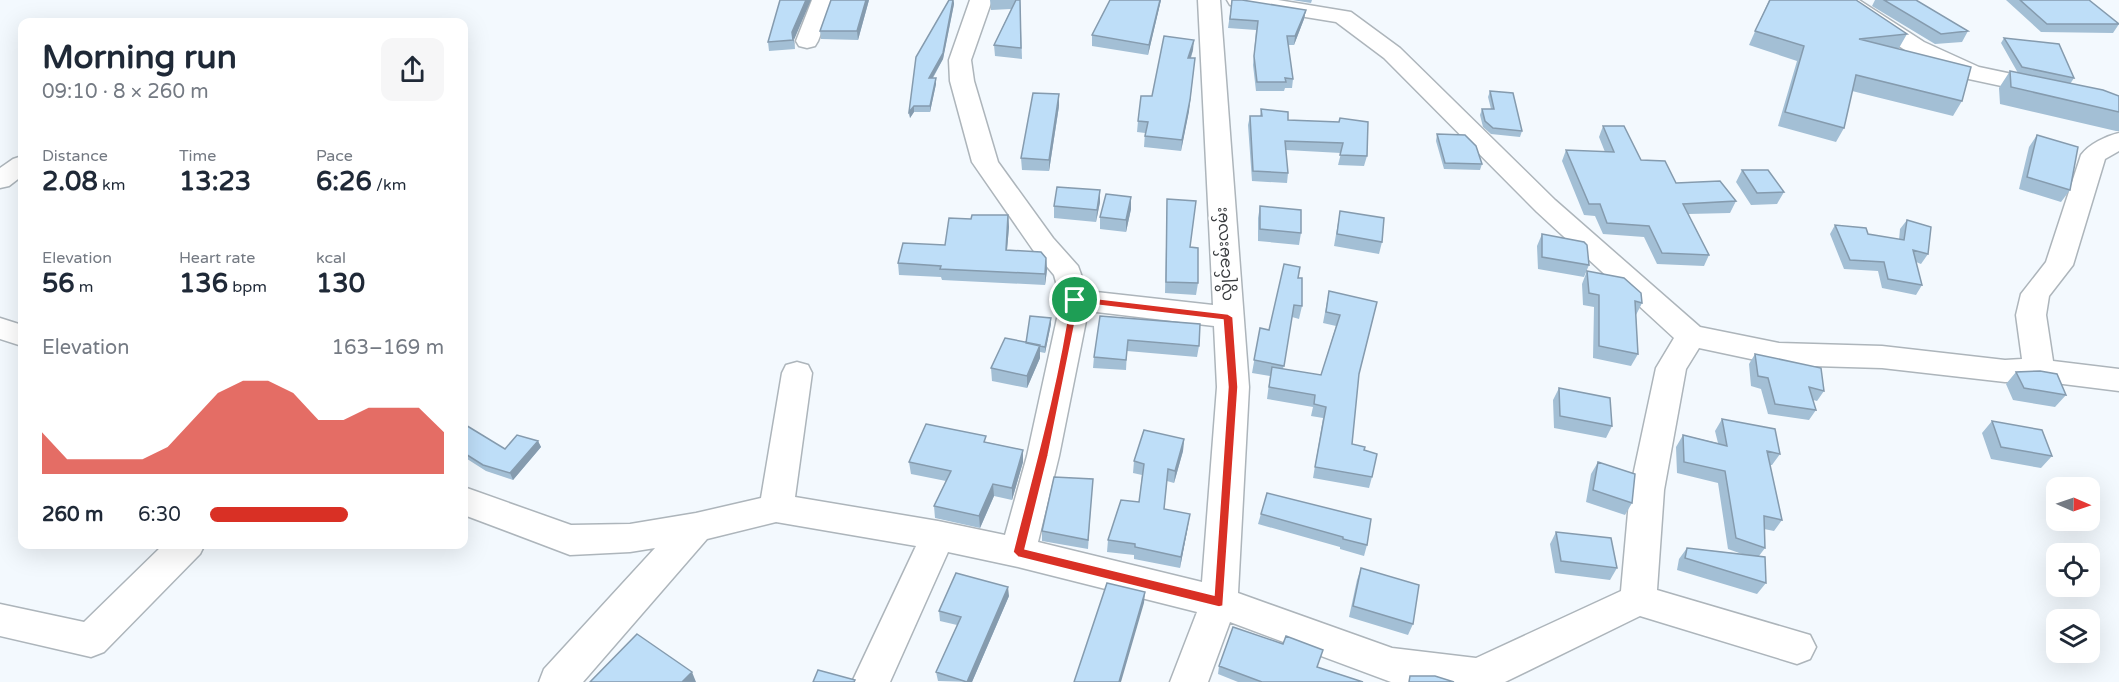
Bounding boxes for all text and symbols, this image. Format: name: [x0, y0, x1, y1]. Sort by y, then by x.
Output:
text: Morning run: [42, 38, 237, 77]
button: share: [381, 38, 444, 101]
text: 09:10 · 8 × 260 m: [42, 80, 209, 104]
text: Distance: [42, 146, 108, 166]
text: Time: [179, 146, 216, 166]
text: Pace: [316, 146, 353, 166]
text: 2.08: [42, 166, 98, 197]
text: 13:23: [179, 166, 251, 197]
text: 6:26: [316, 166, 372, 197]
text: km: [98, 175, 125, 195]
text: /km: [372, 175, 406, 195]
street label: လွိုင်ခမ်းလမ်း: [1210, 206, 1239, 302]
text: Elevation: [42, 248, 112, 268]
text: Heart rate: [179, 248, 255, 268]
text: kcal: [316, 248, 346, 268]
text: 56: [42, 268, 75, 299]
text: 136: [179, 268, 228, 299]
text: 130: [316, 268, 365, 299]
pin: [1049, 274, 1100, 325]
text: m: [75, 277, 94, 297]
text: bpm: [228, 277, 267, 297]
icon: arrive: [1058, 283, 1091, 316]
text: Elevation: [42, 336, 129, 360]
text: 163–169 m: [331, 336, 444, 360]
north arrow: [2046, 477, 2100, 531]
map controls: [2046, 477, 2100, 663]
text: 260 m: [42, 503, 103, 527]
text: 6:30: [138, 503, 181, 527]
button: locate: [2046, 543, 2100, 597]
button: layers: [2046, 609, 2100, 663]

